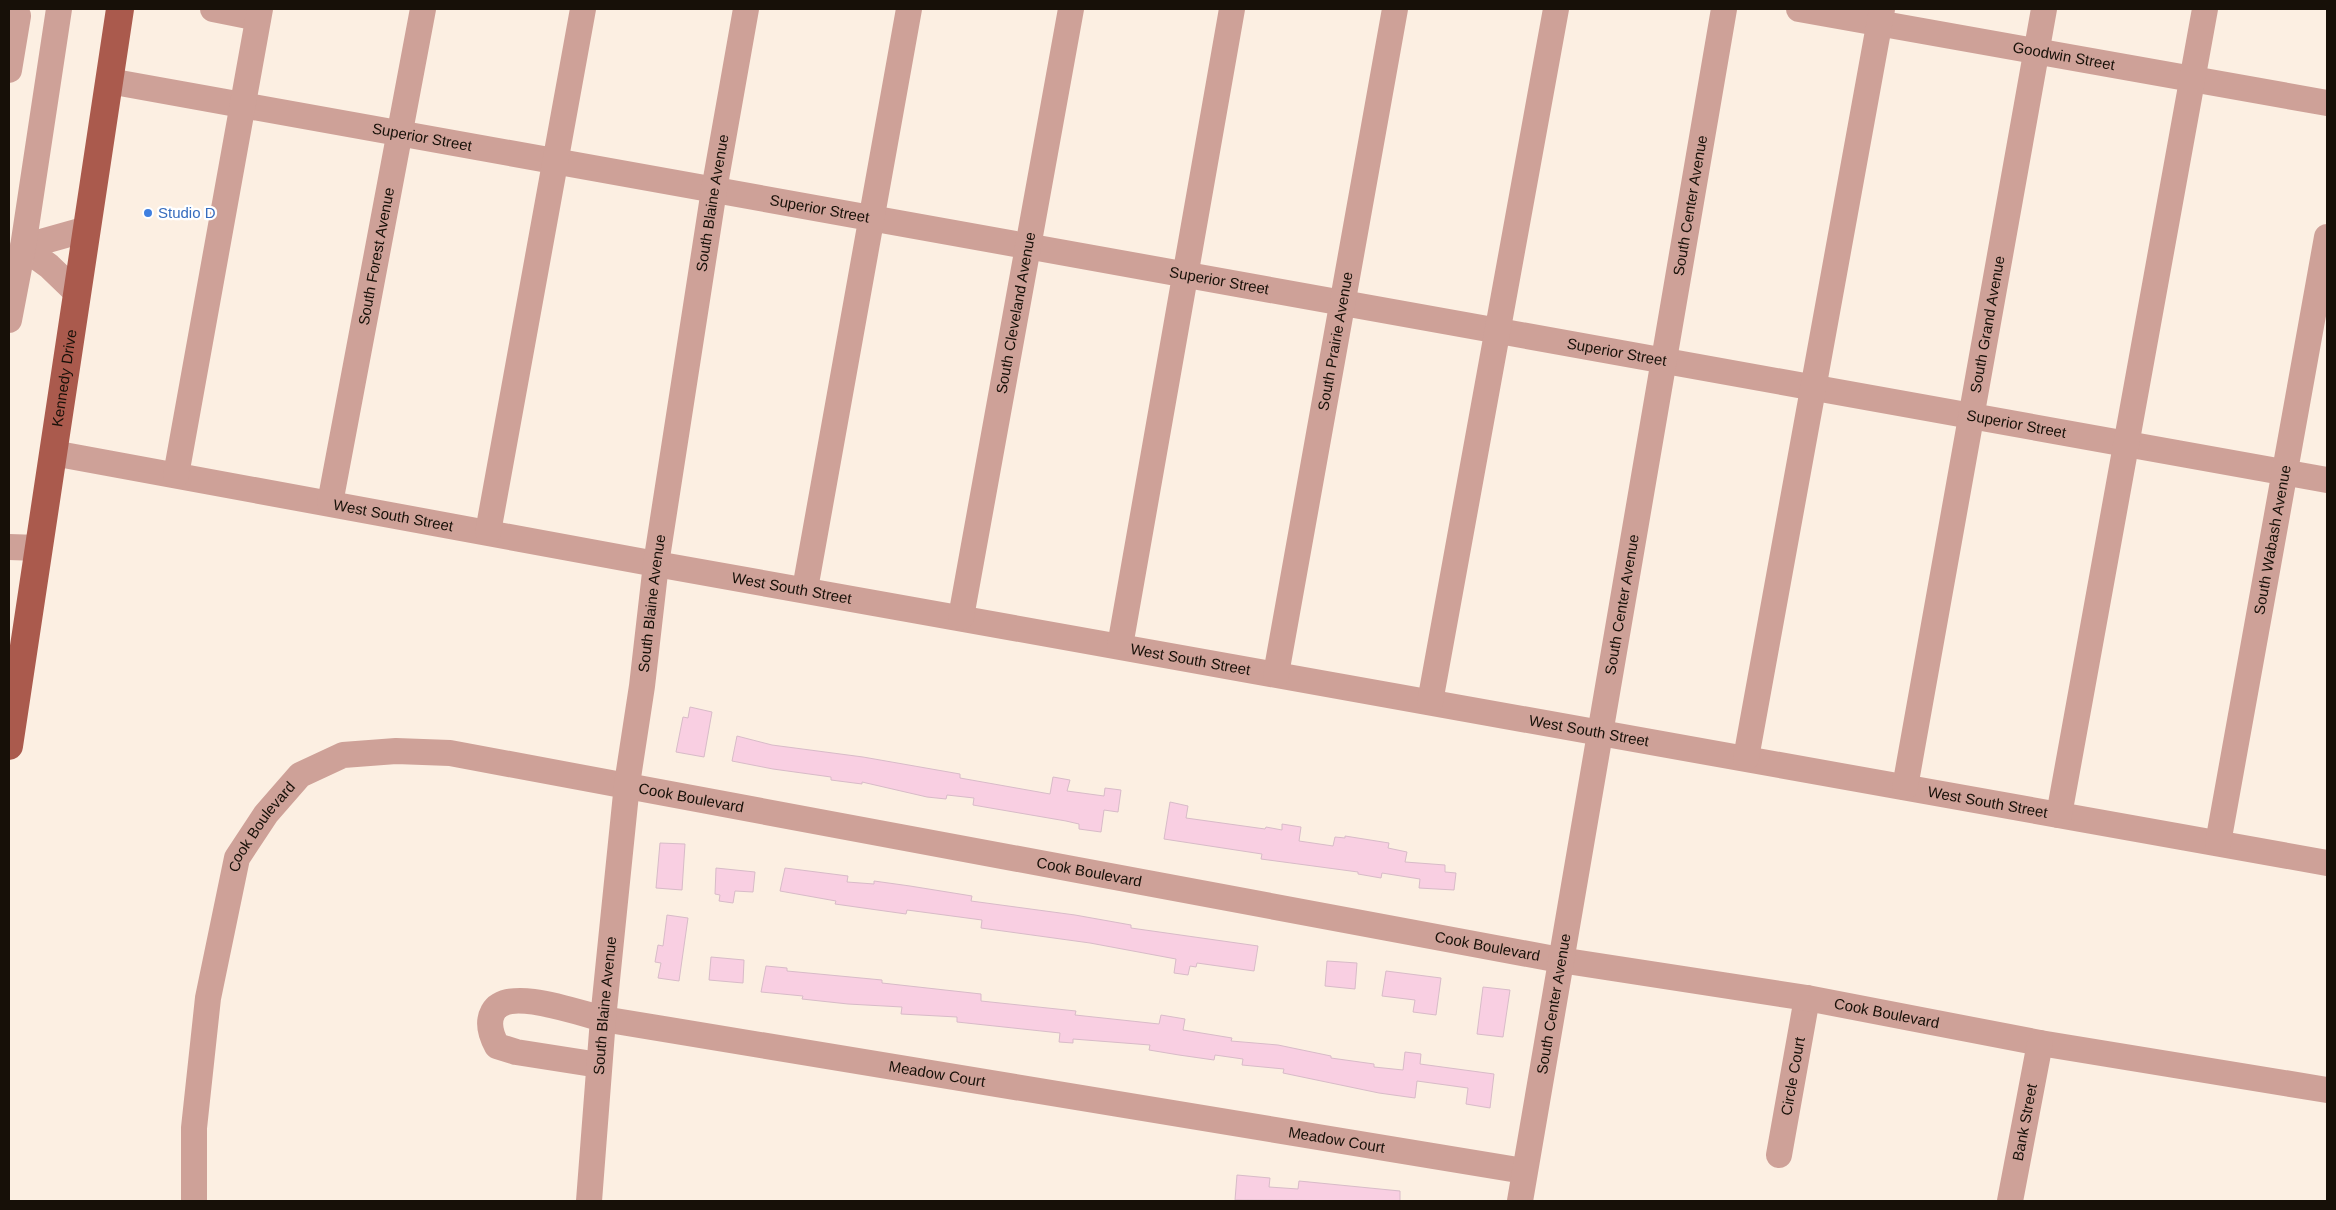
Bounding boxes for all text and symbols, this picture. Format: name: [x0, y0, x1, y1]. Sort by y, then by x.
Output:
street label: Goodwin Street: [2012, 38, 2117, 73]
street label: Superior Street: [371, 120, 474, 154]
street label: South Blaine Avenue: [692, 133, 732, 273]
street label: South Center Avenue: [1669, 134, 1710, 277]
street label: South Forest Avenue: [355, 186, 397, 327]
street label: Superior Street: [768, 191, 872, 226]
place label: Studio D: [158, 204, 216, 221]
marker: Studio D: [142, 207, 154, 219]
street label: South Cleveland Avenue: [993, 231, 1038, 395]
street label: South Grand Avenue: [1967, 254, 2008, 394]
street label: Superior Street: [1168, 263, 1271, 298]
street label: South Prairie Avenue: [1314, 270, 1356, 412]
street label: Kennedy Drive: [48, 328, 80, 428]
street label: Superior Street: [1566, 334, 1669, 369]
street label: Superior Street: [1965, 406, 2068, 441]
street label: South Wabash Avenue: [2250, 464, 2294, 616]
street label: West South Street: [332, 496, 455, 535]
street label: South Blaine Avenue: [635, 533, 668, 673]
street label: South Center Avenue: [1601, 533, 1642, 676]
street label: West South Street: [730, 569, 854, 607]
street label: West South Street: [1129, 640, 1253, 678]
street label: West South Street: [1528, 711, 1651, 750]
street label: Cook Boulevard: [225, 778, 298, 873]
street label: Cook Boulevard: [637, 779, 745, 816]
street label: West South Street: [1927, 783, 2050, 821]
street label: Cook Boulevard: [1035, 854, 1143, 890]
street label: Cook Boulevard: [1433, 928, 1541, 964]
street label: South Center Avenue: [1533, 932, 1574, 1075]
street label: South Blaine Avenue: [590, 936, 619, 1076]
street label: Cook Boulevard: [1833, 994, 1941, 1031]
street label: Circle Court: [1777, 1035, 1808, 1117]
street label: Meadow Court: [888, 1057, 987, 1090]
street label: Bank Street: [2009, 1081, 2040, 1162]
street label: Meadow Court: [1287, 1123, 1387, 1156]

